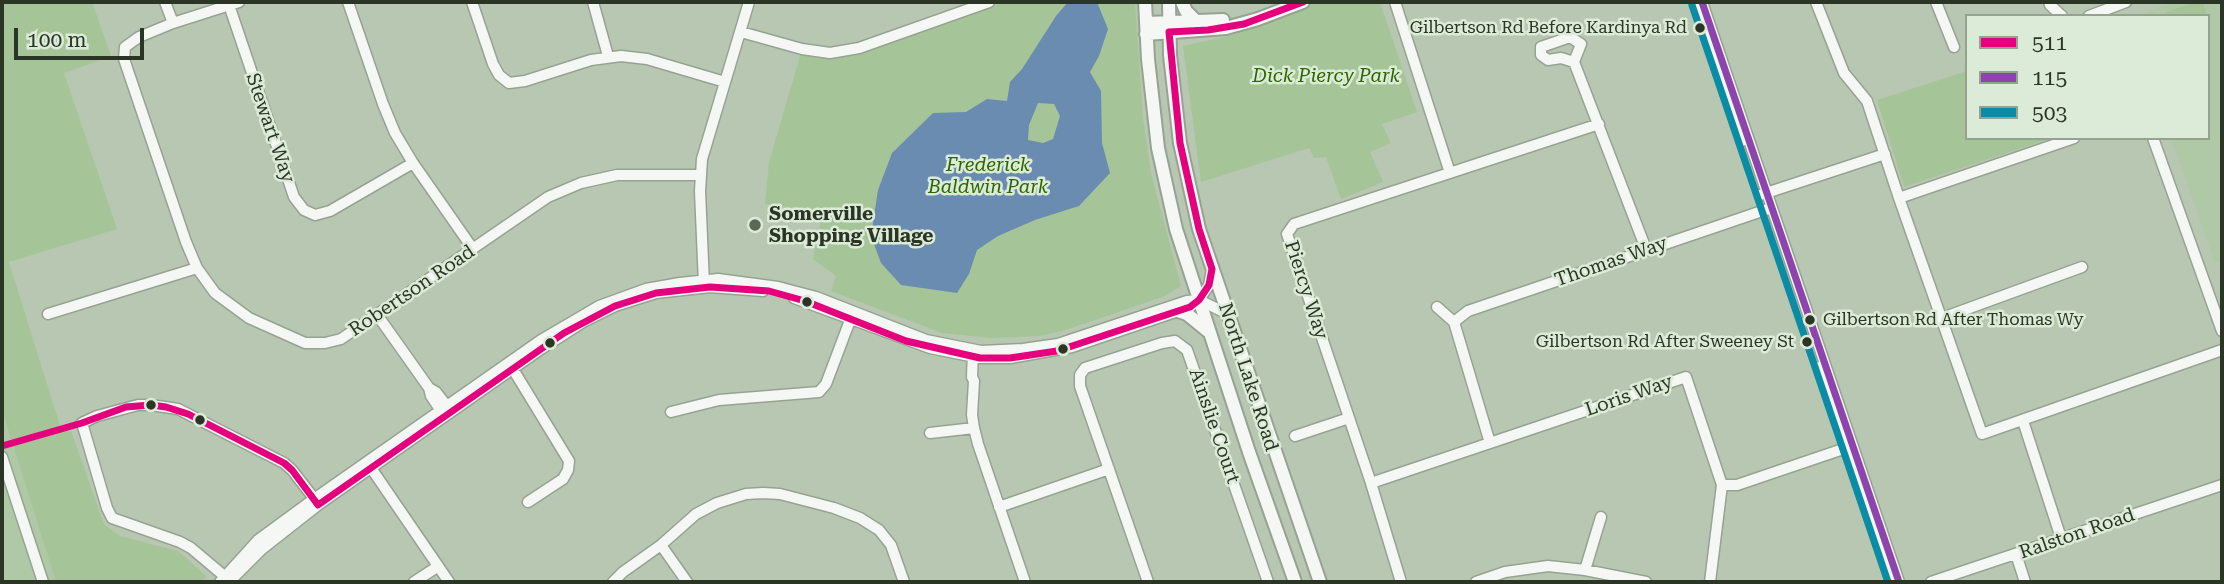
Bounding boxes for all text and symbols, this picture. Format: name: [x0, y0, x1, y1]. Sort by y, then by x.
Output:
scale bar: [18, 14, 147, 58]
legend: [1965, 14, 2210, 140]
place label: Gilbertson Rd Before Kardinya Rd: [1410, 18, 1687, 38]
marker: Gilbertson Rd Before Kardinya Rd: [1693, 21, 1707, 35]
text: 100 m: [27, 28, 87, 52]
text: 511: [2032, 31, 2067, 55]
park label: Dick Piercy Park: [1252, 65, 1400, 87]
text: 115: [2032, 66, 2067, 90]
street label: Stewart Way: [241, 70, 299, 186]
text: 503: [2032, 101, 2067, 125]
park label: Frederick Baldwin Park: [928, 154, 1048, 198]
place label: Somerville Shopping Village: [769, 203, 933, 247]
marker: Somerville Shopping Village: [747, 217, 763, 233]
street label: Thomas Way: [1552, 232, 1670, 292]
street label: Piercy Way: [1279, 238, 1333, 342]
street label: Robertson Road: [345, 241, 479, 341]
unlabelled marker: [800, 295, 814, 309]
street label: North Lake Road: [1213, 300, 1283, 454]
place label: Gilbertson Rd After Thomas Wy: [1823, 310, 2084, 330]
marker: Gilbertson Rd After Thomas Wy: [1803, 313, 1817, 327]
place label: Gilbertson Rd After Sweeney St: [1536, 332, 1794, 352]
marker: Gilbertson Rd After Sweeney St: [1800, 335, 1814, 349]
unlabelled marker: [543, 336, 557, 350]
unlabelled marker: [1056, 342, 1070, 356]
street label: Ainslie Court: [1184, 365, 1244, 487]
street label: Loris Way: [1582, 370, 1676, 422]
unlabelled marker: [144, 398, 158, 412]
unlabelled marker: [193, 413, 207, 427]
street label: Ralston Road: [2016, 504, 2138, 564]

